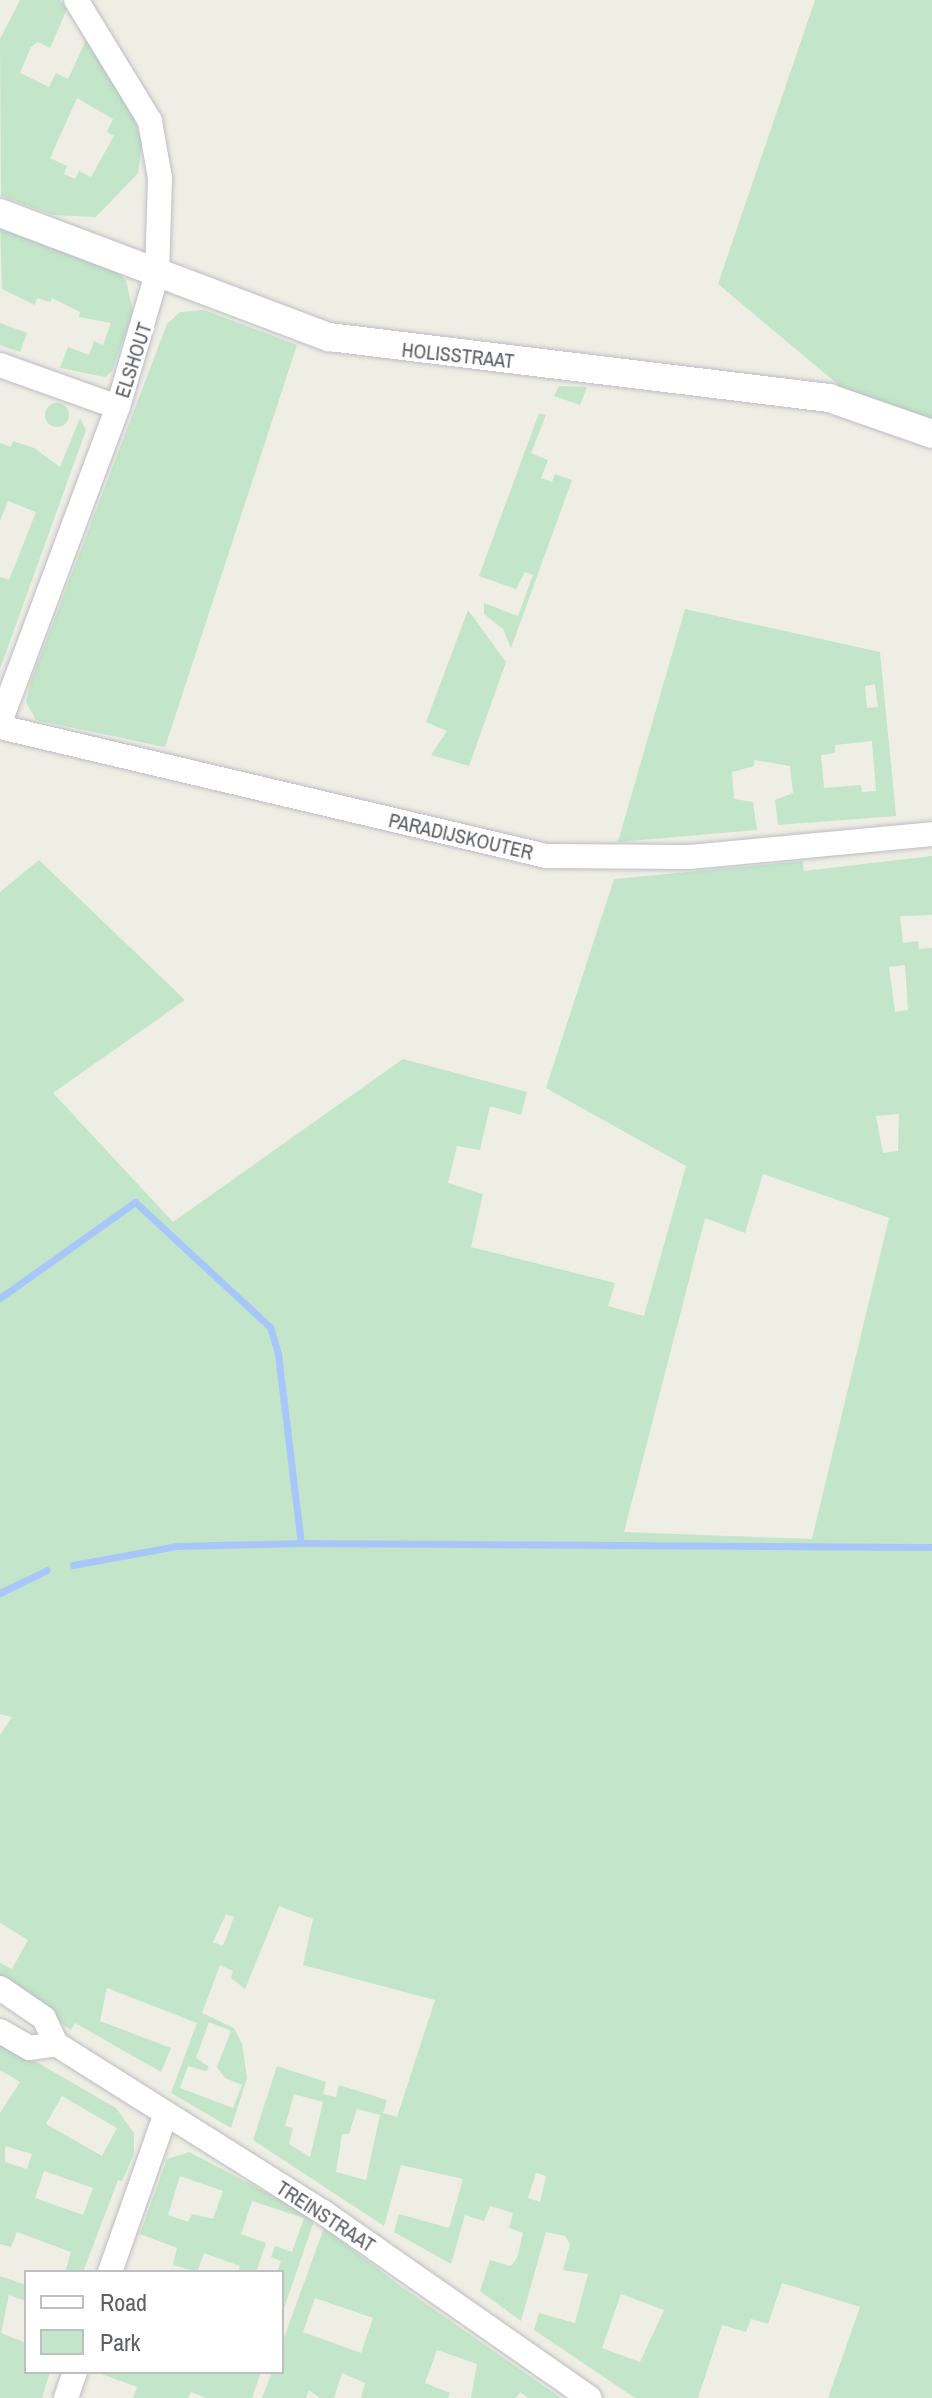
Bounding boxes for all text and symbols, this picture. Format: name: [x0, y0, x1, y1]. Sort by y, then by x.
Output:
street label: ELSHOUT: [110, 319, 156, 401]
street label: HOLISSTRAAT: [401, 337, 515, 373]
street label: PARADIJSKOUTER: [387, 808, 535, 864]
street label: TREINSTRAAT: [272, 2175, 380, 2257]
legend: [24, 2270, 284, 2374]
text: Road: [100, 2286, 147, 2318]
text: Park: [100, 2326, 140, 2358]

